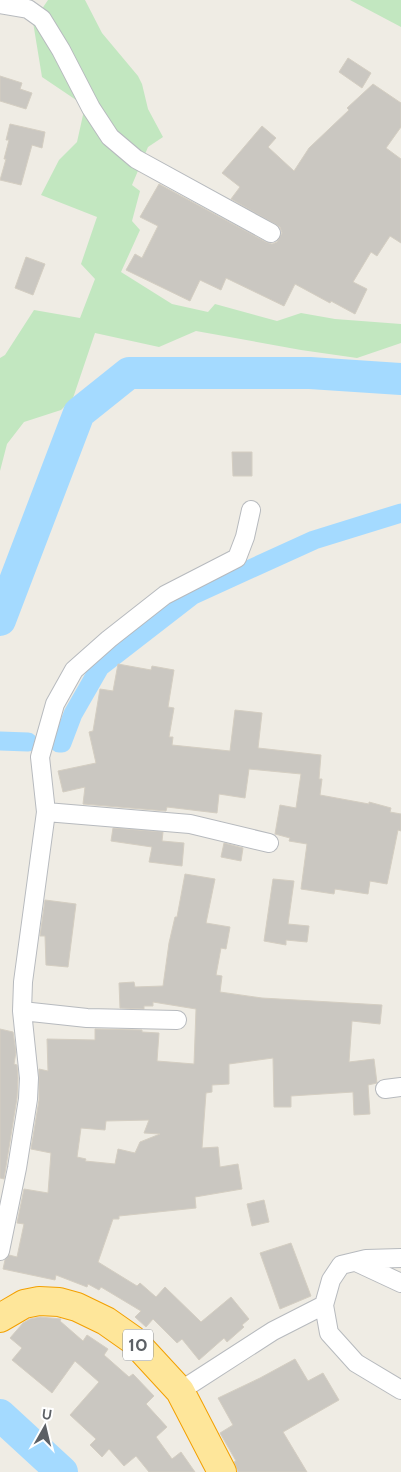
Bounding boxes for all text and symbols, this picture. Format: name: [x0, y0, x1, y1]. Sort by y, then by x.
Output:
road number: 10: [123, 1330, 153, 1360]
north arrow: [20, 1402, 70, 1452]
text: U: [41, 1405, 53, 1424]

